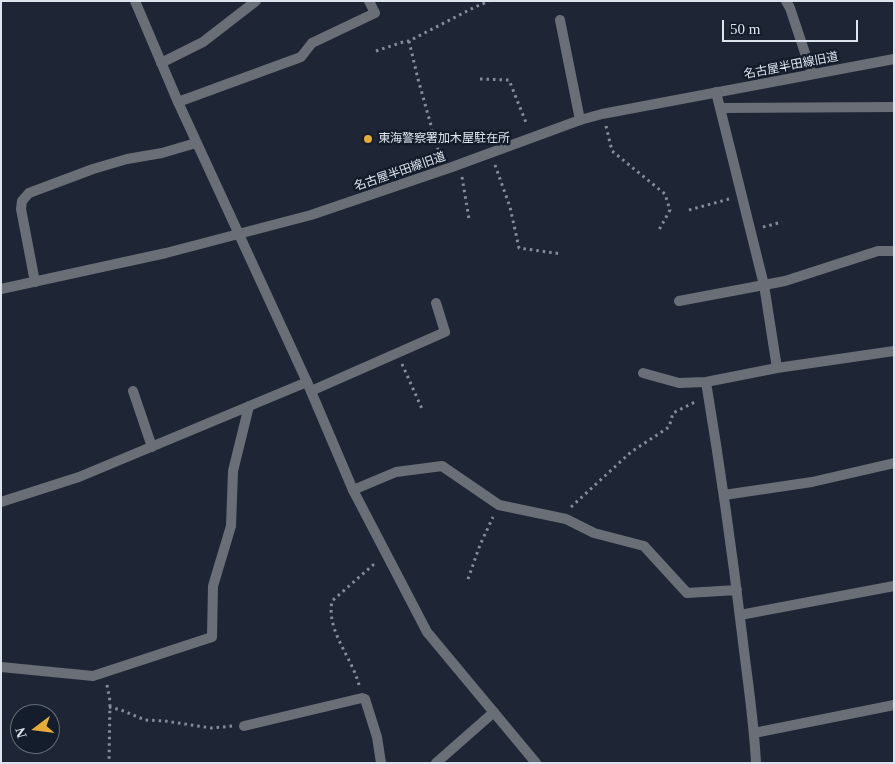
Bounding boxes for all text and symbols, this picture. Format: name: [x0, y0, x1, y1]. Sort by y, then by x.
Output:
scale bar: [725, 10, 861, 42]
text: 50 m: [730, 21, 760, 37]
street label: 名古屋半田線旧道: [743, 50, 839, 82]
place label: 東海警察署加木屋駐在所: [378, 132, 510, 146]
marker: 東海警察署加木屋駐在所: [362, 133, 374, 145]
street label: 名古屋半田線旧道: [352, 150, 448, 194]
north arrow: [10, 704, 60, 754]
text: N: [12, 726, 30, 740]

